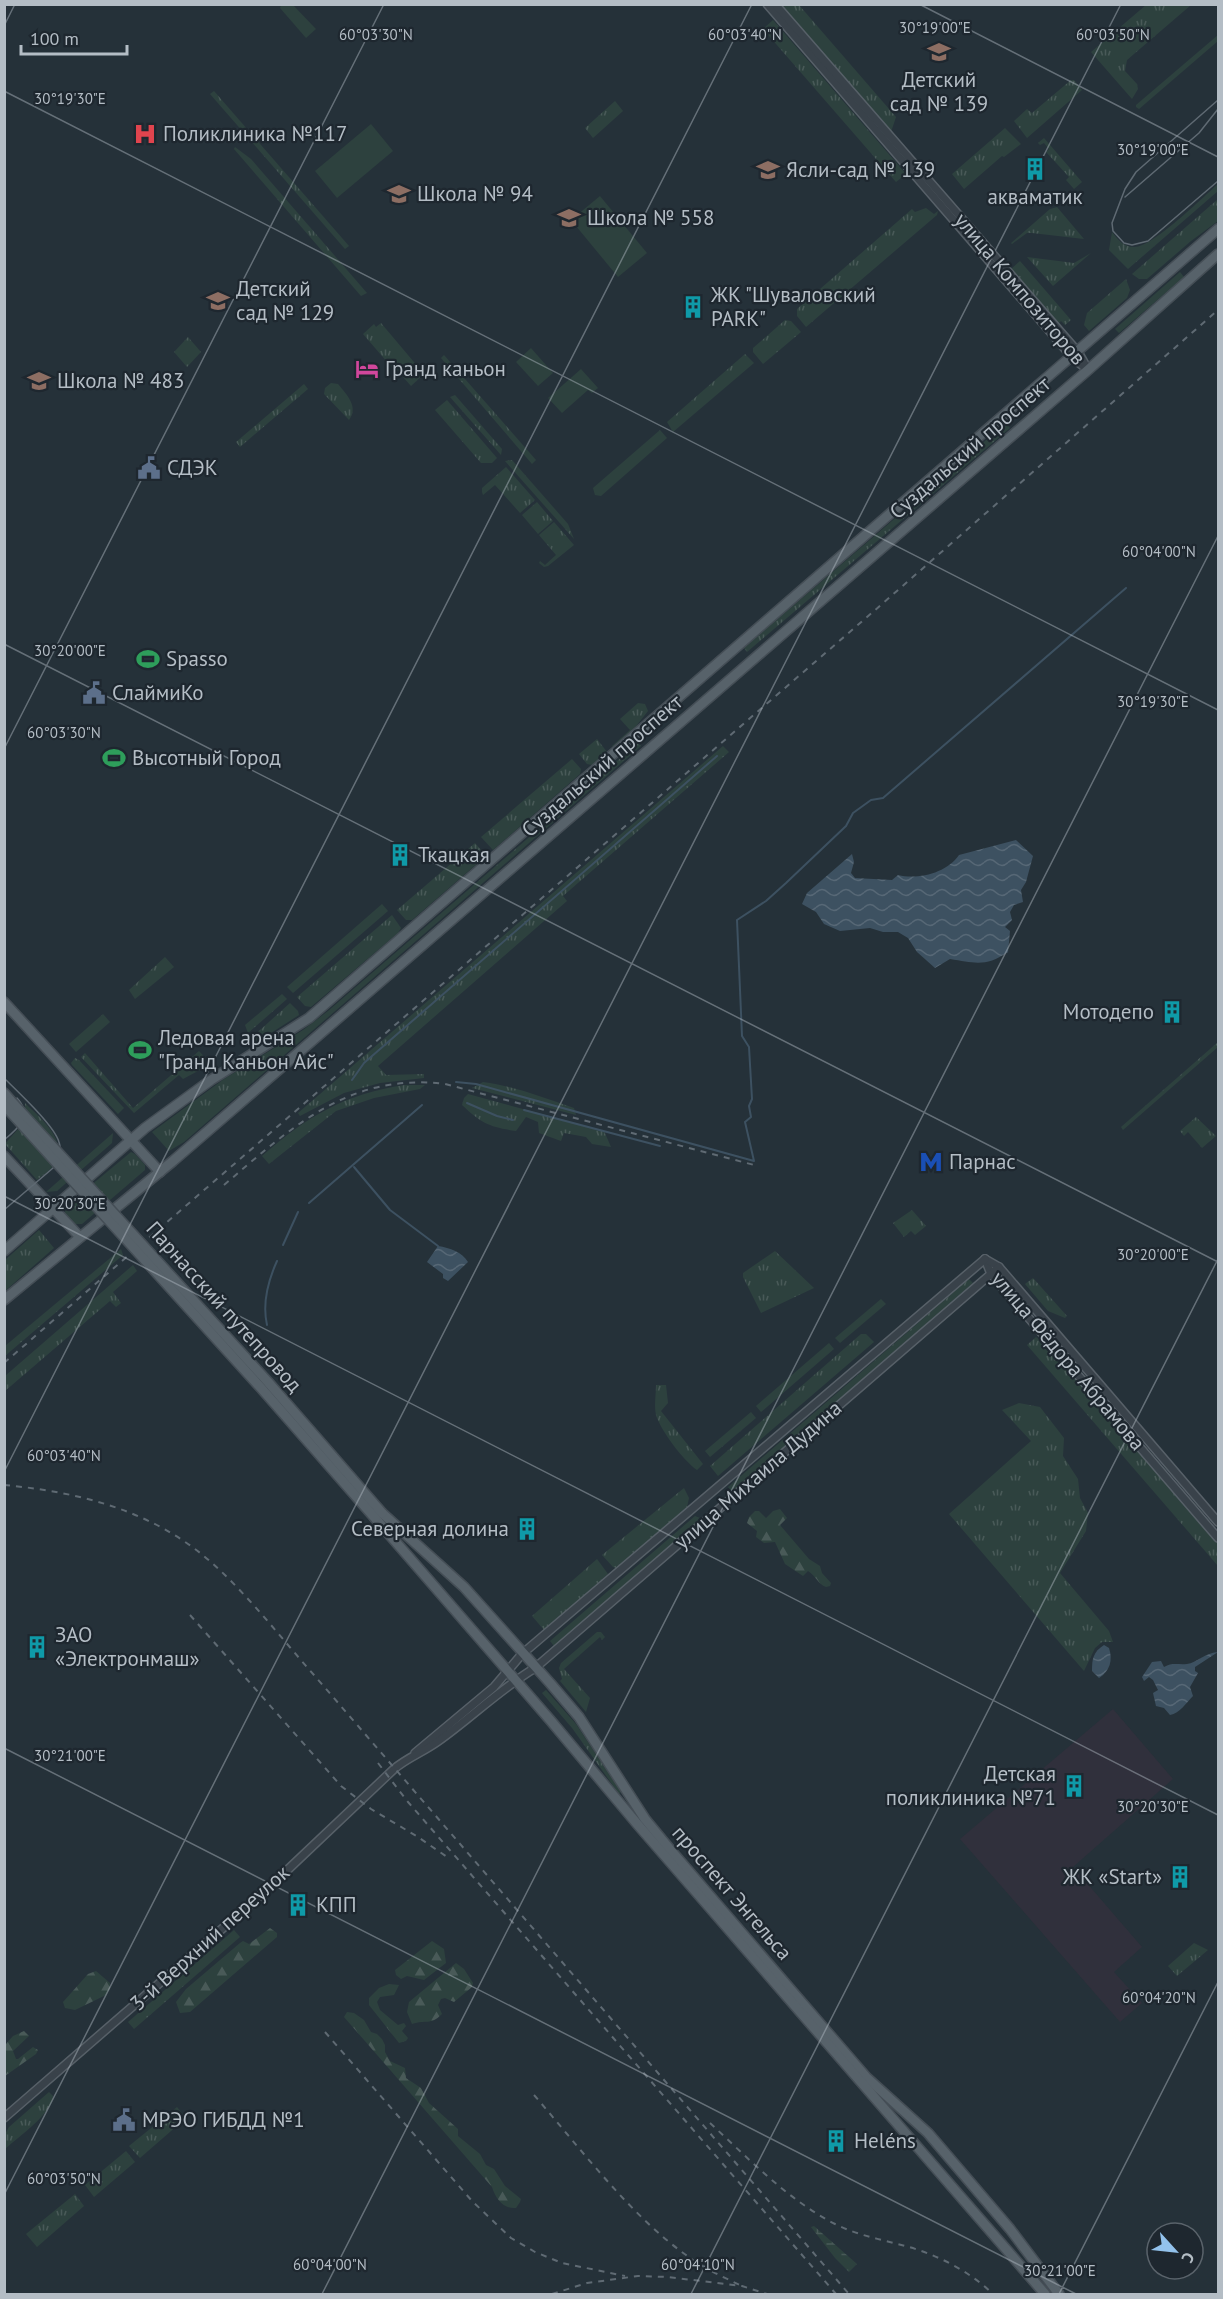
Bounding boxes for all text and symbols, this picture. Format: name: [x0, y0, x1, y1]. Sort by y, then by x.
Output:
scale bar: [21, 18, 128, 56]
text: 30°19'00"E: [899, 18, 971, 37]
text: 60°03'30"N: [339, 25, 413, 44]
text: 60°03'40"N: [708, 25, 782, 44]
text: 60°03'50"N: [1076, 25, 1150, 44]
text: 100 m: [30, 27, 79, 50]
school or university icon: Детский сад № 139: [926, 39, 952, 65]
place label: Детский сад № 139: [890, 66, 988, 117]
text: 30°19'30"E: [34, 89, 106, 108]
place label: Поликлиника №117: [163, 120, 347, 147]
hospital icon: Поликлиника №117: [132, 121, 158, 147]
text: 30°19'00"E: [1117, 140, 1189, 159]
place label: Ясли-сад № 139: [786, 156, 935, 183]
building icon: акваматик: [1022, 156, 1048, 182]
school or university icon: Ясли-сад № 139: [755, 157, 781, 183]
place label: Школа № 94: [417, 180, 533, 207]
school or university icon: Школа № 94: [386, 181, 412, 207]
place label: акваматик: [987, 183, 1083, 210]
place label: Школа № 558: [587, 204, 714, 231]
school or university icon: Школа № 558: [556, 205, 582, 231]
street label: улица Композиторов: [949, 207, 1092, 370]
place label: Детский сад № 129: [236, 275, 334, 326]
place label: ЖК "Шуваловский PARK": [710, 281, 876, 332]
school or university icon: Детский сад № 129: [205, 288, 231, 314]
building icon: ЖК "Шуваловский PARK": [680, 294, 706, 320]
place label: Гранд каньон: [385, 355, 506, 382]
hotel icon: Гранд каньон: [354, 356, 380, 382]
place label: Школа № 483: [57, 367, 184, 394]
school or university icon: Школа № 483: [26, 368, 52, 394]
street label: Суздальский проспект: [884, 370, 1056, 525]
place label: СДЭК: [167, 454, 218, 481]
public building icon: СДЭК: [136, 455, 162, 481]
text: 60°04'00"N: [1122, 542, 1196, 561]
text: 30°20'00"E: [34, 641, 106, 660]
place label: Spasso: [166, 645, 228, 672]
sports icon: Spasso: [135, 646, 161, 672]
place label: СлаймиКо: [112, 679, 204, 706]
public building icon: СлаймиКо: [81, 680, 107, 706]
street label: Суздальский проспект: [516, 688, 688, 843]
text: 30°19'30"E: [1117, 692, 1189, 711]
text: 60°03'30"N: [27, 723, 101, 742]
place label: Высотный Город: [132, 744, 281, 771]
sports icon: Высотный Город: [101, 745, 127, 771]
place label: Ткацкая: [418, 841, 490, 868]
building icon: Ткацкая: [387, 842, 413, 868]
place label: Мотодепо: [1063, 998, 1154, 1025]
building icon: Мотодепо: [1159, 999, 1185, 1025]
place label: Ледовая арена "Гранд Каньон Айс": [157, 1024, 334, 1075]
sports icon: Ледовая арена "Гранд Каньон Айс": [127, 1037, 153, 1063]
place label: Парнас: [949, 1148, 1016, 1175]
metro station icon: Парнас: [918, 1149, 944, 1175]
text: 30°20'30"E: [34, 1194, 106, 1213]
street label: Парнасский путепровод: [140, 1216, 308, 1398]
text: 30°20'00"E: [1117, 1245, 1189, 1264]
street label: улица Фёдора Абрамова: [985, 1265, 1151, 1456]
street label: улица Михаила Дудина: [668, 1394, 847, 1555]
text: 60°03'40"N: [27, 1446, 101, 1465]
place label: Северная долина: [351, 1515, 509, 1542]
building icon: Северная долина: [514, 1516, 540, 1542]
place label: ЗАО «Электронмаш»: [55, 1621, 200, 1672]
building icon: ЗАО «Электронмаш»: [24, 1634, 50, 1660]
text: 30°21'00"E: [34, 1746, 106, 1765]
place label: Детская поликлиника №71: [886, 1760, 1056, 1811]
building icon: Детская поликлиника №71: [1061, 1773, 1087, 1799]
text: 30°20'30"E: [1117, 1797, 1189, 1816]
street label: проспект Энгельса: [667, 1820, 798, 1966]
street label: 3-й Верхний переулок: [124, 1859, 295, 2016]
place label: ЖК «Start»: [1062, 1863, 1162, 1890]
building icon: ЖК «Start»: [1167, 1864, 1193, 1890]
place label: КПП: [316, 1891, 357, 1918]
building icon: КПП: [285, 1892, 311, 1918]
text: 60°04'20"N: [1122, 1988, 1196, 2007]
place label: МРЭО ГИБДД №1: [142, 2106, 305, 2133]
public building icon: МРЭО ГИБДД №1: [111, 2107, 137, 2133]
place label: Heléns: [854, 2127, 916, 2154]
building icon: Heléns: [823, 2128, 849, 2154]
text: 60°03'50"N: [27, 2169, 101, 2188]
north arrow: [1145, 2221, 1205, 2281]
text: С: [1177, 2249, 1199, 2266]
text: 60°04'00"N: [293, 2255, 367, 2274]
text: 60°04'10"N: [661, 2255, 735, 2274]
text: 30°21'00"E: [1024, 2261, 1096, 2280]

